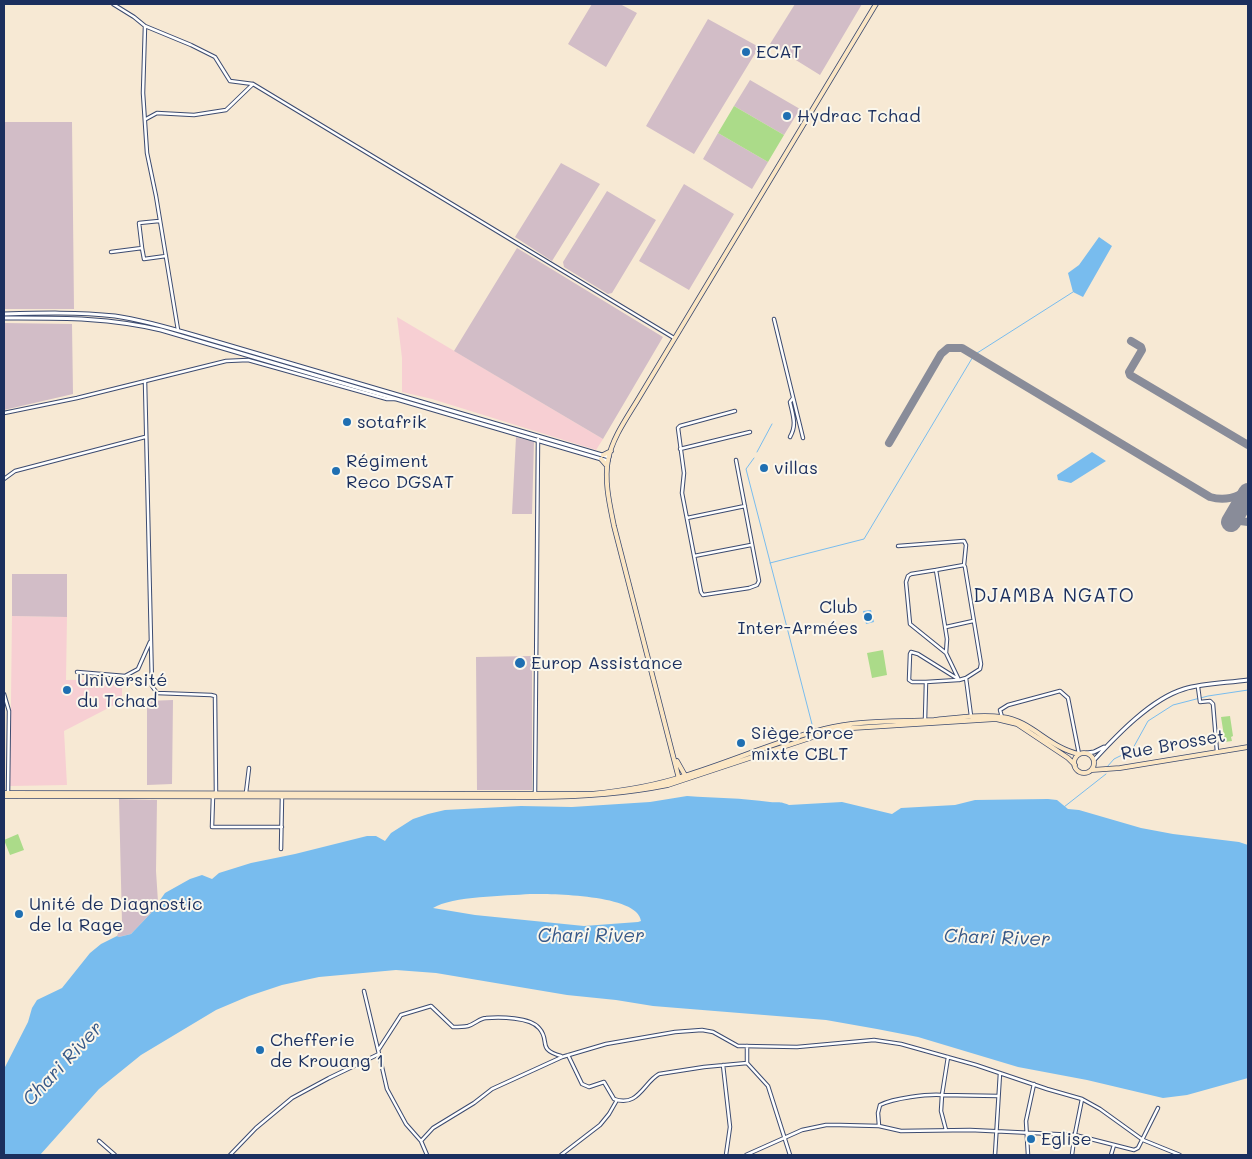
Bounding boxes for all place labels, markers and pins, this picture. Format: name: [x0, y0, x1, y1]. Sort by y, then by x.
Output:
place label: ECAT: [756, 41, 802, 63]
marker: ECAT: [740, 46, 752, 58]
place label: Hydrac Tchad: [797, 105, 921, 127]
marker: Hydrac Tchad: [781, 110, 793, 122]
place label: sotafrik: [357, 411, 427, 433]
marker: sotafrik: [341, 416, 353, 428]
place label: Régiment Reco DGSAT: [346, 450, 454, 492]
place label: villas: [774, 457, 818, 479]
marker: villas: [758, 462, 770, 474]
marker: Régiment Reco DGSAT: [330, 465, 342, 477]
place label: Club Inter-Armées: [738, 596, 858, 638]
marker: Club Inter-Armées: [862, 611, 874, 623]
place label: Europ Assistance: [531, 652, 683, 674]
marker: Europ Assistance: [513, 656, 527, 670]
place label: Université du Tchad: [77, 669, 168, 712]
marker: Université du Tchad: [61, 684, 73, 696]
place label: Siège force mixte CBLT: [751, 722, 854, 764]
marker: Siège force mixte CBLT: [735, 737, 747, 749]
place label: Unité de Diagnostic de la Rage: [29, 893, 203, 936]
marker: Unité de Diagnostic de la Rage: [13, 908, 25, 920]
place label: Chefferie de Krouang 1: [270, 1029, 384, 1072]
marker: Chefferie de Krouang 1: [254, 1044, 266, 1056]
place label: Eglise: [1041, 1128, 1092, 1150]
marker: Eglise: [1025, 1133, 1037, 1145]

